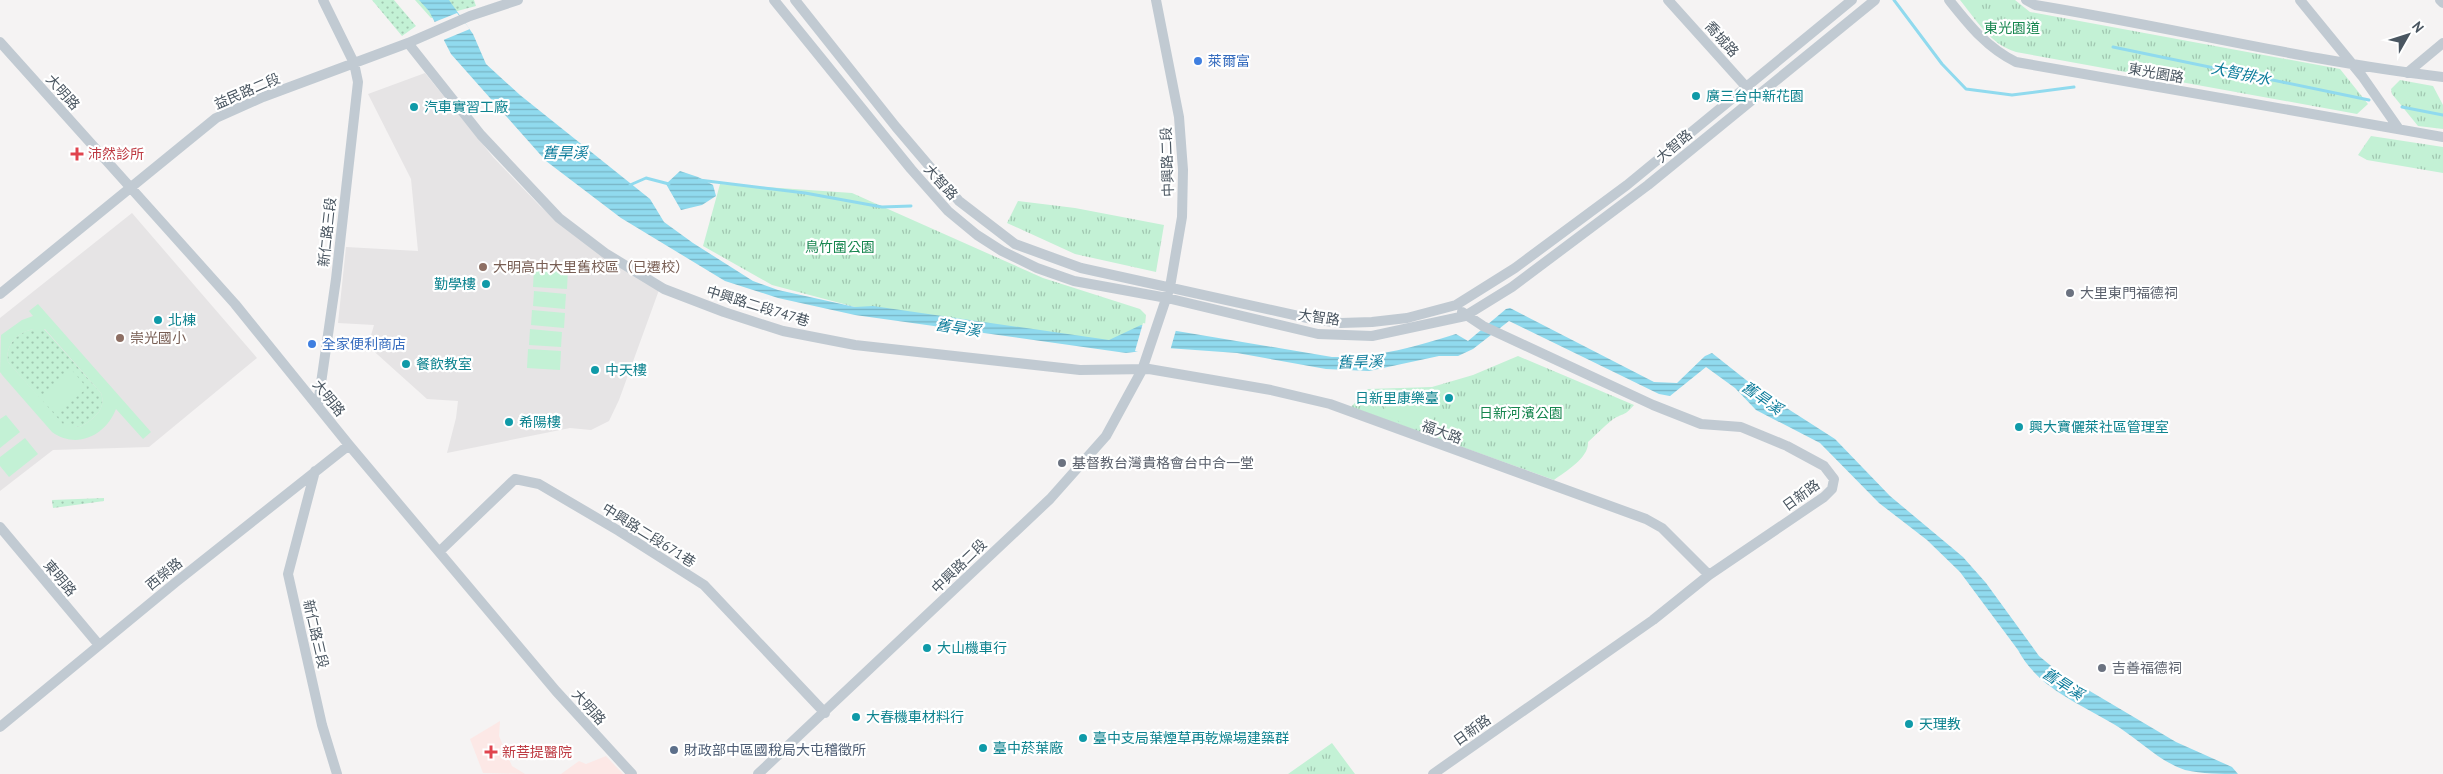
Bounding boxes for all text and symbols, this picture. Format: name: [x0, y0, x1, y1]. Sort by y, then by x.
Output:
north arrow: [2383, 10, 2433, 60]
street label: 喬城路: [1701, 17, 1743, 61]
text: N: [2408, 18, 2428, 36]
park label: 東光園道: [1984, 19, 2040, 37]
place label: 萊爾富: [1208, 52, 1250, 70]
marker: 萊爾富: [1192, 55, 1204, 67]
water label: 大智排水: [2210, 58, 2273, 89]
street label: 東光園路: [2127, 59, 2185, 87]
street label: 益民路二段: [211, 69, 283, 113]
street label: 大明路: [42, 70, 84, 114]
place label: 廣三台中新花園: [1706, 87, 1804, 105]
marker: 廣三台中新花園: [1690, 90, 1702, 102]
place label: 汽車實習工廠: [424, 98, 508, 116]
marker: 汽車實習工廠: [408, 101, 420, 113]
street label: 大智路: [1652, 126, 1696, 166]
street label: 中興路二段: [1157, 127, 1177, 197]
water label: 舊旱溪: [542, 143, 589, 162]
place label: 沛然診所: [88, 145, 144, 163]
marker: 沛然診所: [70, 147, 84, 161]
street label: 大智路: [920, 160, 962, 204]
street label: 新仁路三段: [314, 196, 340, 268]
park label: 鳥竹圍公園: [805, 238, 875, 256]
place label: 大明高中大里舊校區（已遷校）: [493, 258, 689, 276]
marker: 大明高中大里舊校區（已遷校）: [477, 261, 489, 273]
place label: 勤學樓: [434, 275, 476, 293]
marker: 勤學樓: [480, 278, 492, 290]
street label: 中興路二段747巷: [704, 282, 812, 330]
place label: 大里東門福德祠: [2080, 284, 2178, 302]
marker: 大里東門福德祠: [2064, 287, 2076, 299]
street label: 大智路: [1297, 305, 1341, 329]
place label: 北棟: [168, 311, 196, 329]
marker: 北棟: [152, 314, 164, 326]
water label: 舊旱溪: [934, 315, 984, 341]
place label: 崇光國小: [130, 329, 186, 347]
marker: 崇光國小: [114, 332, 126, 344]
place label: 全家便利商店: [322, 335, 406, 353]
marker: 全家便利商店: [306, 338, 318, 350]
water label: 舊旱溪: [1337, 351, 1385, 372]
place label: 餐飲教室: [416, 355, 472, 373]
marker: 餐飲教室: [400, 358, 412, 370]
place label: 中天樓: [605, 361, 647, 379]
marker: 中天樓: [589, 364, 601, 376]
street label: 大明路: [309, 376, 349, 420]
water label: 舊旱溪: [1738, 377, 1788, 419]
place label: 日新里康樂臺: [1355, 389, 1439, 407]
marker: 日新里康樂臺: [1443, 392, 1455, 404]
park label: 日新河濱公園: [1479, 404, 1563, 422]
place label: 希陽樓: [519, 413, 561, 431]
marker: 希陽樓: [503, 416, 515, 428]
street label: 福大路: [1419, 416, 1465, 448]
place label: 興大寶儷萊社區管理室: [2029, 418, 2169, 436]
marker: 興大寶儷萊社區管理室: [2013, 421, 2025, 433]
place label: 基督教台灣貴格會台中合一堂: [1072, 454, 1254, 472]
marker: 基督教台灣貴格會台中合一堂: [1056, 457, 1068, 469]
street label: 日新路: [1779, 475, 1823, 515]
street label: 中興路二段671巷: [599, 499, 699, 571]
street label: 中興路二段: [928, 535, 990, 597]
street label: 西榮路: [142, 554, 186, 594]
street label: 東明路: [40, 556, 80, 600]
street label: 新仁路三段: [299, 598, 333, 670]
place label: 大山機車行: [937, 639, 1007, 657]
marker: 大山機車行: [921, 642, 933, 654]
place label: 吉善福德祠: [2112, 659, 2182, 677]
marker: 吉善福德祠: [2096, 662, 2108, 674]
water label: 舊旱溪: [2039, 663, 2089, 705]
street label: 大明路: [568, 685, 610, 729]
place label: 大春機車材料行: [866, 708, 964, 726]
marker: 大春機車材料行: [850, 711, 862, 723]
street label: 日新路: [1450, 711, 1494, 749]
place label: 天理教: [1919, 715, 1961, 733]
marker: 天理教: [1903, 718, 1915, 730]
place label: 臺中支局葉煙草再乾燥場建築群: [1093, 729, 1289, 747]
marker: 臺中支局葉煙草再乾燥場建築群: [1077, 732, 1089, 744]
place label: 臺中菸葉廠: [993, 739, 1063, 757]
place label: 財政部中區國稅局大屯稽徵所: [684, 741, 866, 759]
marker: 臺中菸葉廠: [977, 742, 989, 754]
place label: 新菩提醫院: [502, 743, 572, 761]
marker: 財政部中區國稅局大屯稽徵所: [668, 744, 680, 756]
marker: 新菩提醫院: [484, 745, 498, 759]

